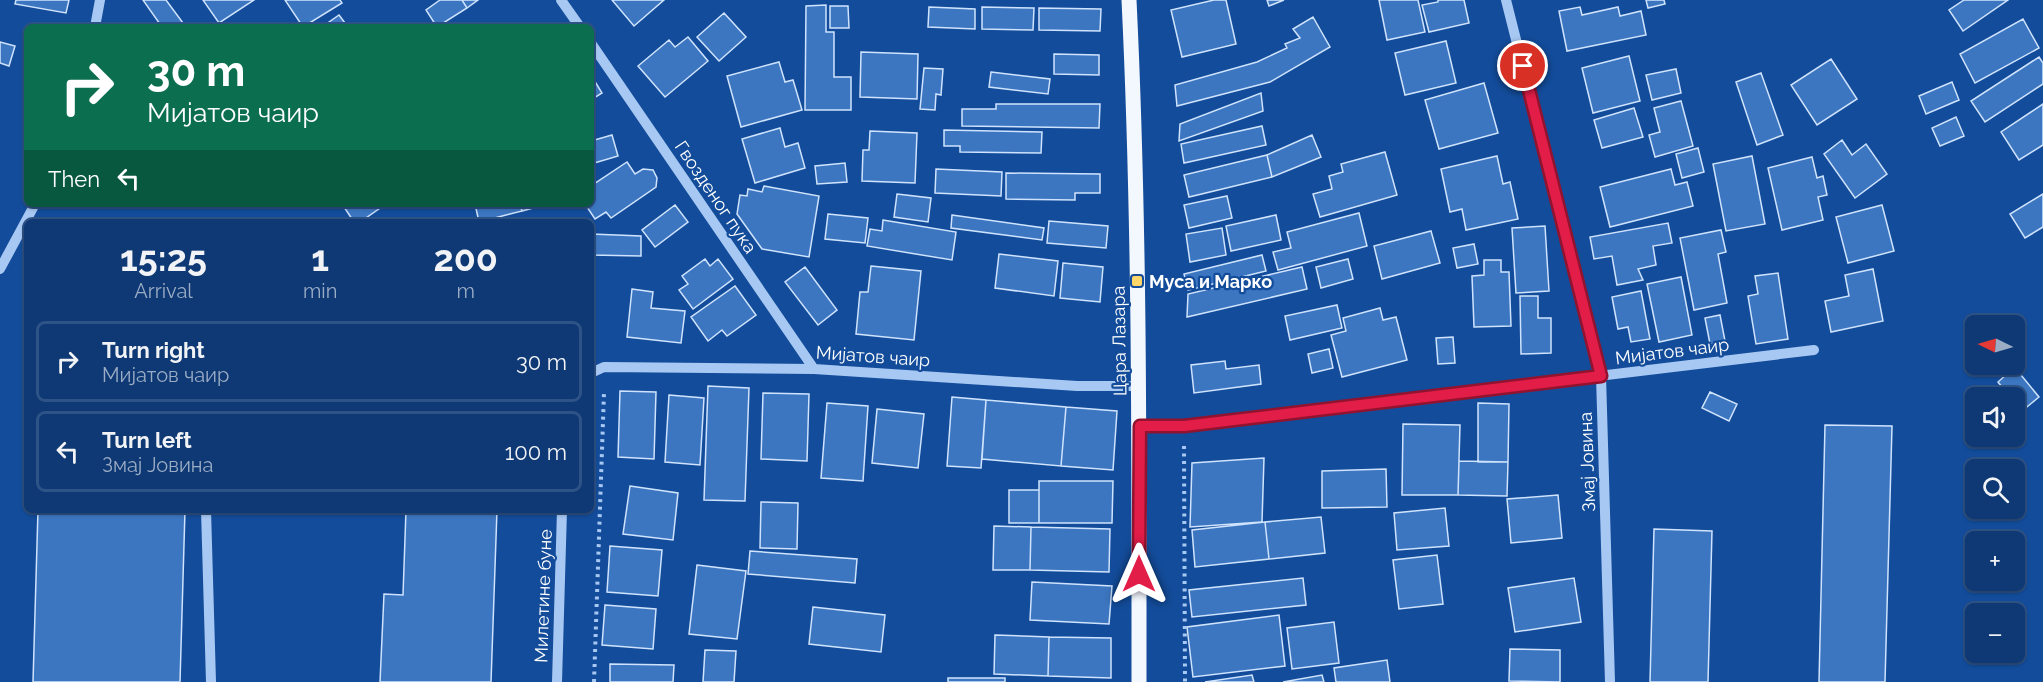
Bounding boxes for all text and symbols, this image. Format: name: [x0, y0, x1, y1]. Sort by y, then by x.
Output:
pin: [1497, 40, 1548, 91]
text: 30 m: [147, 47, 245, 96]
icon: right: [48, 48, 126, 126]
icon: arrive: [1506, 49, 1539, 82]
text: Мијатов чаир: [147, 97, 319, 128]
street label: Гвозденог пука: [671, 137, 761, 257]
icon: left: [112, 162, 145, 195]
text: Then: [48, 166, 100, 192]
text: 15:25: [120, 237, 207, 279]
text: 1: [311, 237, 329, 279]
text: 200: [433, 237, 498, 279]
place label: Муса и Марко: [1149, 271, 1272, 292]
marker: Муса и Марко: [1130, 274, 1144, 288]
text: Arrival: [134, 279, 193, 303]
text: min: [303, 279, 337, 303]
text: m: [456, 279, 475, 303]
street label: Цара Лазара: [1108, 286, 1130, 396]
north arrow: [1965, 315, 2025, 375]
map controls: [1965, 315, 2025, 663]
street label: Мијатов чаир: [1614, 334, 1730, 368]
text: Turn right: [102, 337, 205, 363]
street label: Мијатов чаир: [815, 342, 931, 370]
icon: right: [51, 345, 84, 378]
text: 30 m: [516, 349, 567, 375]
text: Мијатов чаир: [102, 363, 229, 387]
button: sound: [1965, 387, 2025, 447]
street label: Змај Јовина: [1575, 412, 1599, 512]
text: Turn left: [102, 427, 192, 453]
icon: left: [51, 435, 84, 468]
text: 100 m: [505, 439, 567, 465]
text: Змај Јовина: [102, 453, 213, 477]
button: search: [1965, 459, 2025, 519]
street label: Милетине буне: [530, 528, 556, 663]
button: +: [1965, 531, 2025, 591]
position arrow: [1107, 542, 1171, 606]
button: −: [1965, 603, 2025, 663]

